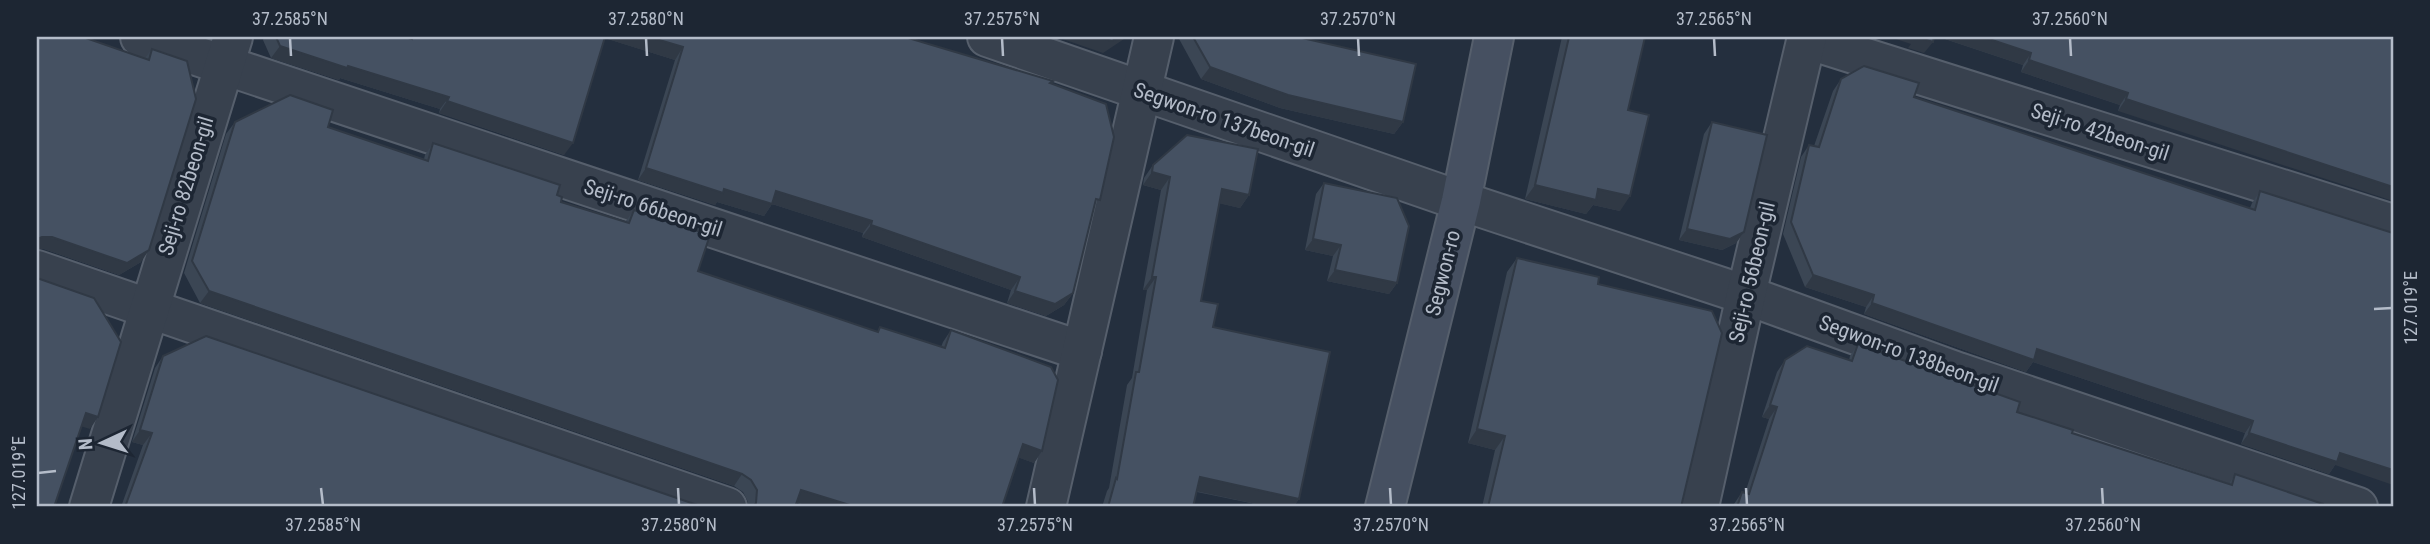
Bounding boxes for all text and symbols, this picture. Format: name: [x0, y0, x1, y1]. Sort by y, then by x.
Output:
text: 37.2585°N: [252, 8, 328, 29]
text: 37.2580°N: [608, 8, 684, 29]
text: 37.2575°N: [964, 8, 1040, 29]
text: 37.2570°N: [1320, 8, 1396, 29]
text: 37.2565°N: [1676, 8, 1752, 29]
text: 37.2560°N: [2032, 8, 2108, 29]
street label: Segwon-ro 137beon-gil: [1131, 78, 1317, 162]
street label: Seji-ro 42beon-gil: [2028, 98, 2172, 166]
street label: Seji-ro 82beon-gil: [153, 114, 219, 258]
street label: Seji-ro 66beon-gil: [581, 174, 725, 242]
street label: Seji-ro 56beon-gil: [1724, 199, 1780, 345]
street label: Segwon-ro: [1421, 228, 1465, 318]
text: 127.019°E: [2400, 271, 2421, 345]
street label: Segwon-ro 138beon-gil: [1816, 310, 2002, 398]
north arrow: [66, 407, 136, 477]
text: 127.019°E: [8, 436, 29, 510]
text: N: [74, 438, 97, 451]
text: 37.2585°N: [285, 514, 361, 535]
text: 37.2580°N: [641, 514, 717, 535]
text: 37.2575°N: [997, 514, 1073, 535]
text: 37.2570°N: [1353, 514, 1429, 535]
text: 37.2565°N: [1709, 514, 1785, 535]
text: 37.2560°N: [2065, 514, 2141, 535]

